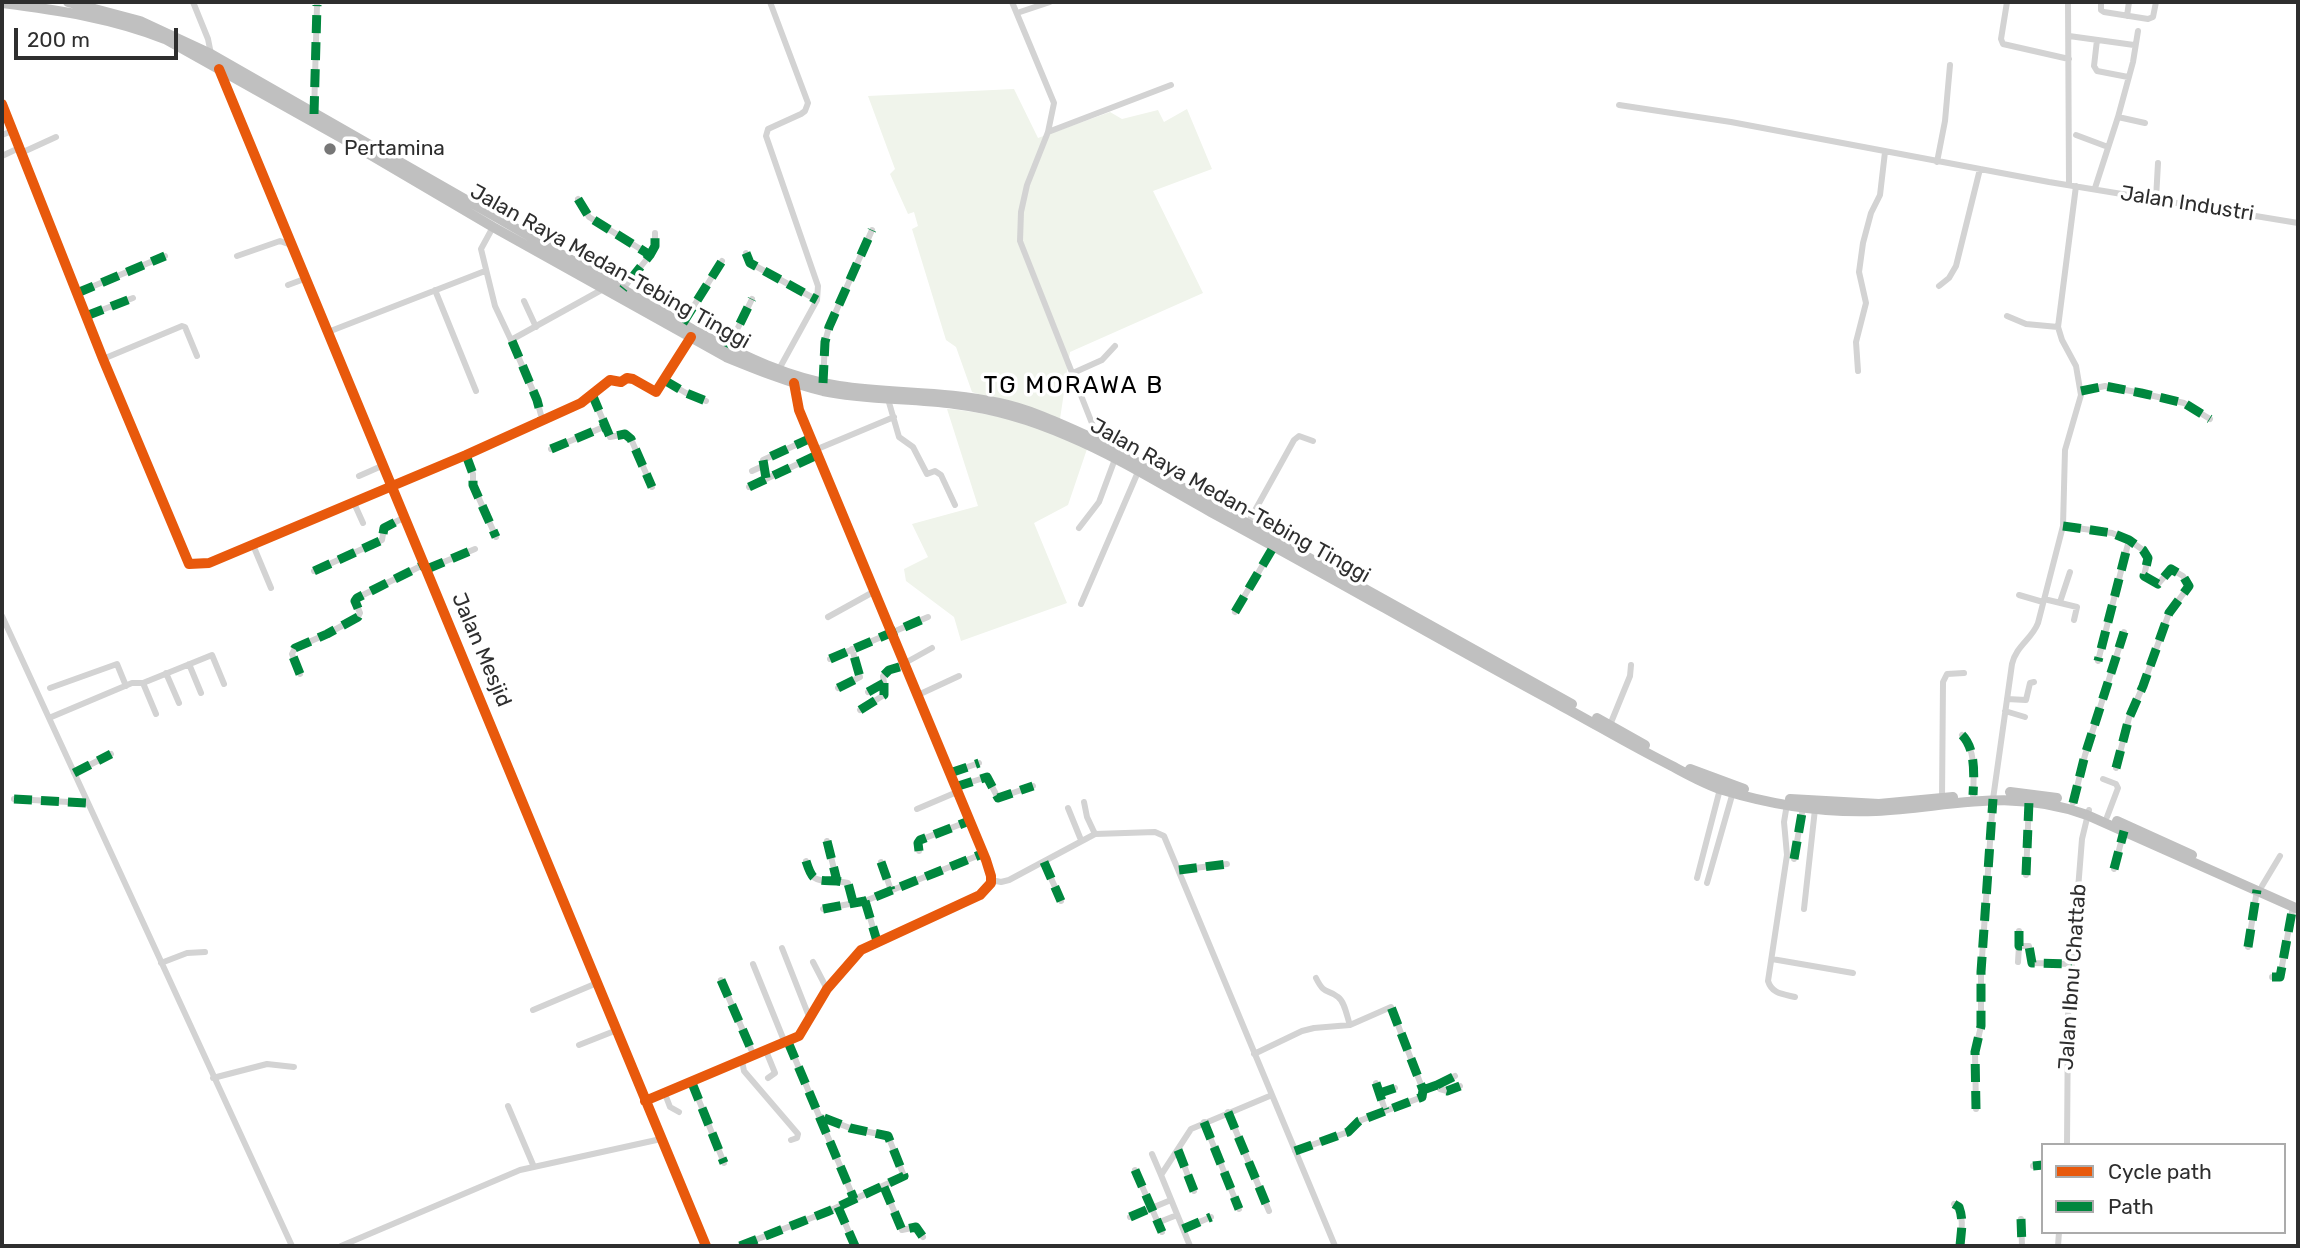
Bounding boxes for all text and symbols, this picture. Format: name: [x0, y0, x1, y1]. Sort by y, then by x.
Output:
scale bar: [18, 14, 182, 58]
text: 200 m: [27, 27, 90, 52]
place label: Pertamina: [344, 136, 445, 162]
marker: Pertamina: [322, 141, 338, 157]
street label: Jalan Raya Medan-Tebing Tinggi: [466, 179, 754, 355]
street label: Jalan Industri: [2118, 181, 2256, 227]
district label: TG MORAWA B: [985, 372, 1163, 400]
street label: Jalan Raya Medan-Tebing Tinggi: [1086, 413, 1374, 589]
street label: Jalan Mesjid: [446, 589, 516, 711]
street label: Jalan Ibnu Chattab: [2054, 883, 2092, 1071]
legend: [2041, 1143, 2286, 1234]
text: Cycle path: [2108, 1159, 2212, 1184]
text: Path: [2108, 1194, 2154, 1219]

